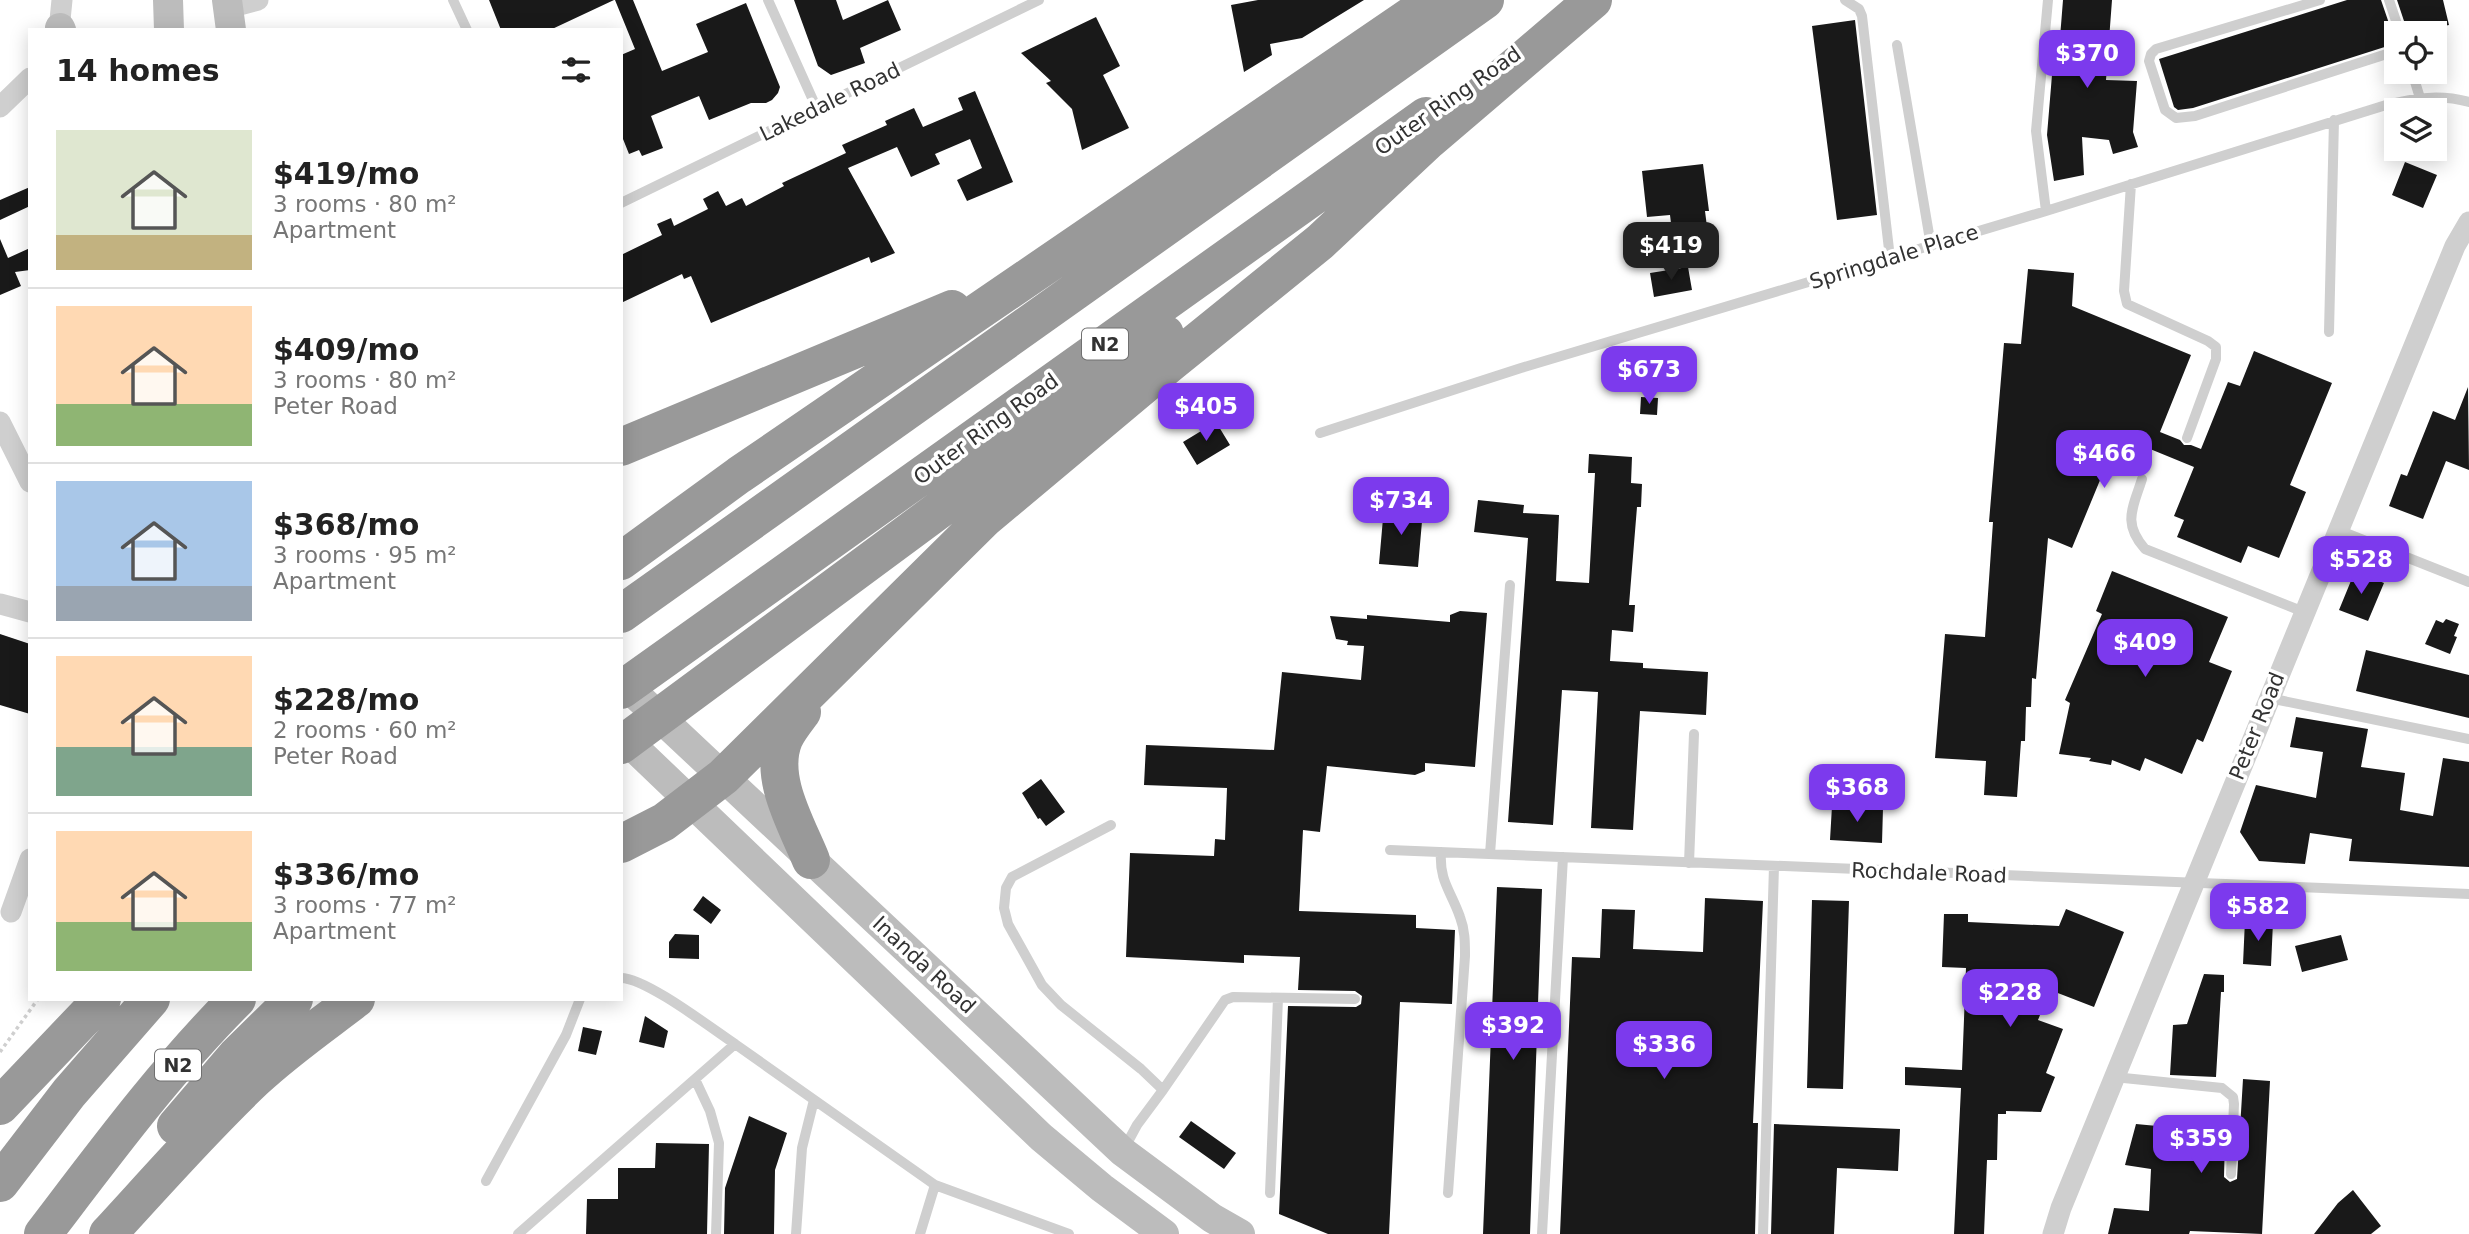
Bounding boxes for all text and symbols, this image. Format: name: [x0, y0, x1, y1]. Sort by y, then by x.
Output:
map controls: [2384, 21, 2447, 161]
button: locate: [2384, 21, 2447, 84]
pin: $370: [2046, 31, 2128, 90]
text: $370: [2055, 40, 2119, 66]
street label: Outer Ring Road: [1370, 42, 1526, 160]
icon: filters: [557, 51, 595, 89]
text: 14 homes: [56, 53, 220, 88]
street label: Lakedale Road: [756, 58, 904, 146]
button: layers: [2384, 98, 2447, 161]
text: $419/mo: [273, 156, 419, 191]
icon: home: [112, 158, 196, 242]
text: 3 rooms · 80 m²: [273, 191, 457, 217]
text: Apartment: [273, 217, 396, 243]
street label: Springdale Place: [1807, 220, 1981, 294]
pin: $419: [1630, 222, 1712, 282]
text: $419: [1639, 232, 1703, 258]
road number: N2: [1082, 328, 1128, 360]
text: $409/mo: [273, 332, 419, 367]
icon: home: [112, 334, 196, 418]
pin: $673: [1608, 346, 1690, 406]
text: $673: [1617, 356, 1681, 382]
text: 3 rooms · 80 m²: [273, 367, 457, 393]
street label: Outer Ring Road: [909, 369, 1063, 489]
pin: $405: [1165, 384, 1247, 443]
text: Peter Road: [273, 393, 398, 419]
text: $405: [1174, 393, 1238, 419]
pin: $466: [2063, 430, 2145, 490]
text: $466: [2072, 440, 2136, 466]
pin: $734: [1360, 477, 1442, 537]
text: $734: [1369, 487, 1433, 513]
text: $368/mo: [273, 507, 419, 542]
icon: home: [112, 509, 196, 593]
pin: $528: [2320, 536, 2402, 596]
text: 3 rooms · 95 m²: [273, 542, 457, 568]
text: $528: [2329, 546, 2393, 572]
text: Apartment: [273, 568, 396, 594]
pin: $409: [2104, 620, 2186, 679]
text: $409: [2113, 629, 2177, 655]
street label: Peter Road: [2225, 669, 2289, 783]
text: $228/mo: [273, 682, 419, 717]
icon: home: [112, 684, 196, 768]
text: 2 rooms · 60 m²: [273, 717, 457, 743]
text: Peter Road: [273, 743, 398, 769]
pin: $368: [1816, 764, 1898, 824]
text: $368: [1825, 774, 1889, 800]
text: $336/mo: [273, 857, 419, 892]
street label: Rochdale Road: [1851, 858, 2007, 888]
icon: home: [112, 859, 196, 943]
pin: $582: [2217, 884, 2299, 943]
text: 3 rooms · 77 m²: [273, 892, 457, 918]
text: $582: [2226, 893, 2290, 919]
street label: Inanda Road: [868, 911, 980, 1019]
text: Apartment: [273, 918, 396, 944]
pin: $228: [1969, 970, 2051, 1029]
text: $228: [1978, 979, 2042, 1005]
pin: $392: [1472, 1002, 1554, 1062]
text: $392: [1481, 1012, 1545, 1038]
pin: $336: [1623, 1021, 1705, 1081]
text: $336: [1632, 1031, 1696, 1057]
road number: N2: [155, 1050, 201, 1080]
pin: $359: [2160, 1116, 2242, 1175]
text: $359: [2169, 1125, 2233, 1151]

